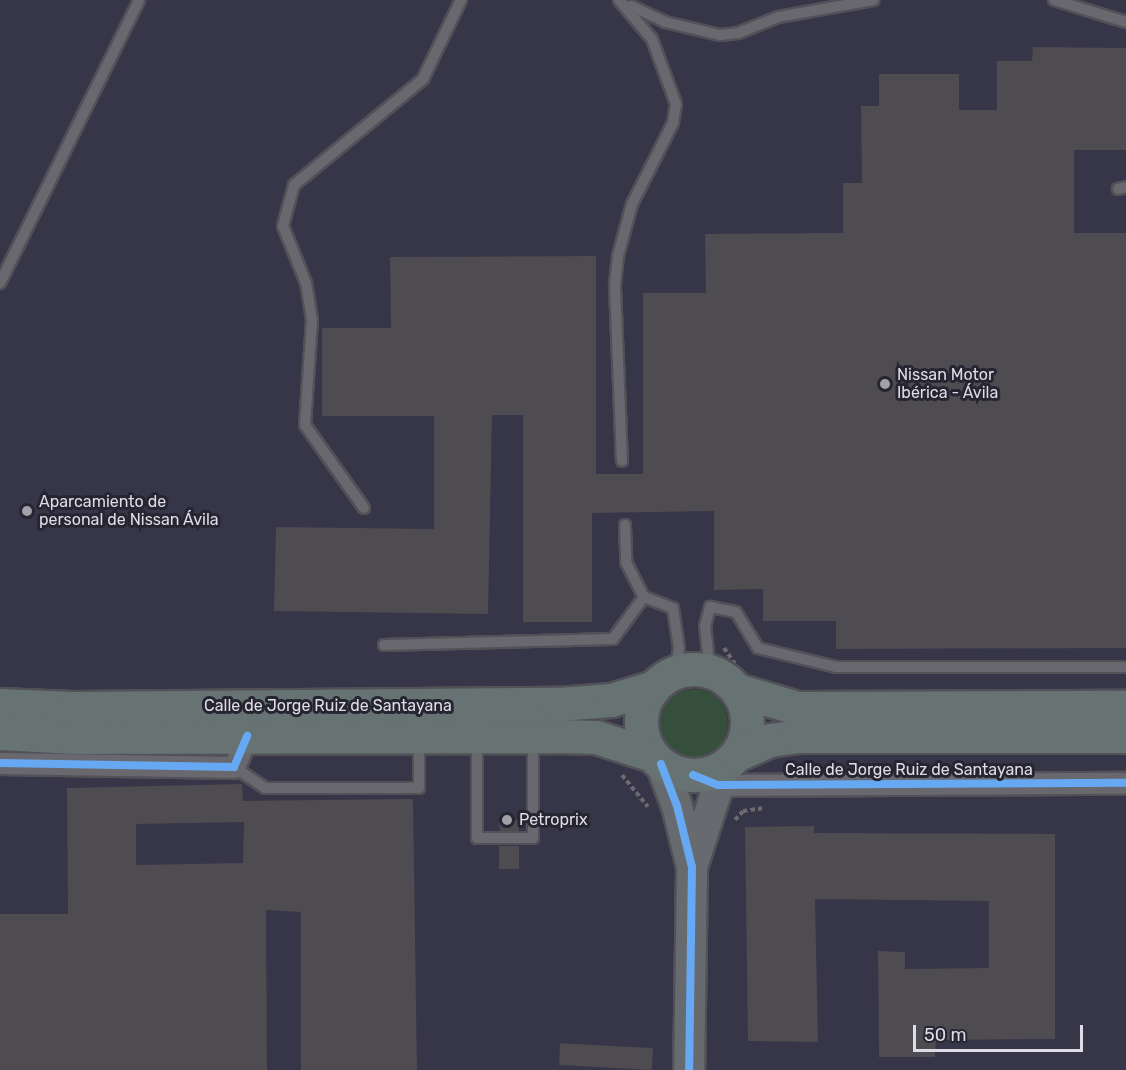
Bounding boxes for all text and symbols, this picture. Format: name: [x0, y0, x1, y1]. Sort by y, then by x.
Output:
place label: Nissan Motor Ibérica - Ávila: [897, 365, 999, 403]
marker: Nissan Motor Ibérica - Ávila: [878, 377, 892, 391]
place label: Aparcamiento de personal de Nissan Ávila: [39, 492, 219, 530]
marker: Aparcamiento de personal de Nissan Ávila: [20, 504, 34, 518]
street label: Calle de Jorge Ruiz de Santayana: [204, 696, 452, 716]
street label: Calle de Jorge Ruiz de Santayana: [785, 760, 1033, 780]
place label: Petroprix: [519, 810, 588, 830]
marker: Petroprix: [500, 813, 514, 827]
scale bar: [916, 1013, 1086, 1051]
text: 50 m: [924, 1024, 967, 1046]

